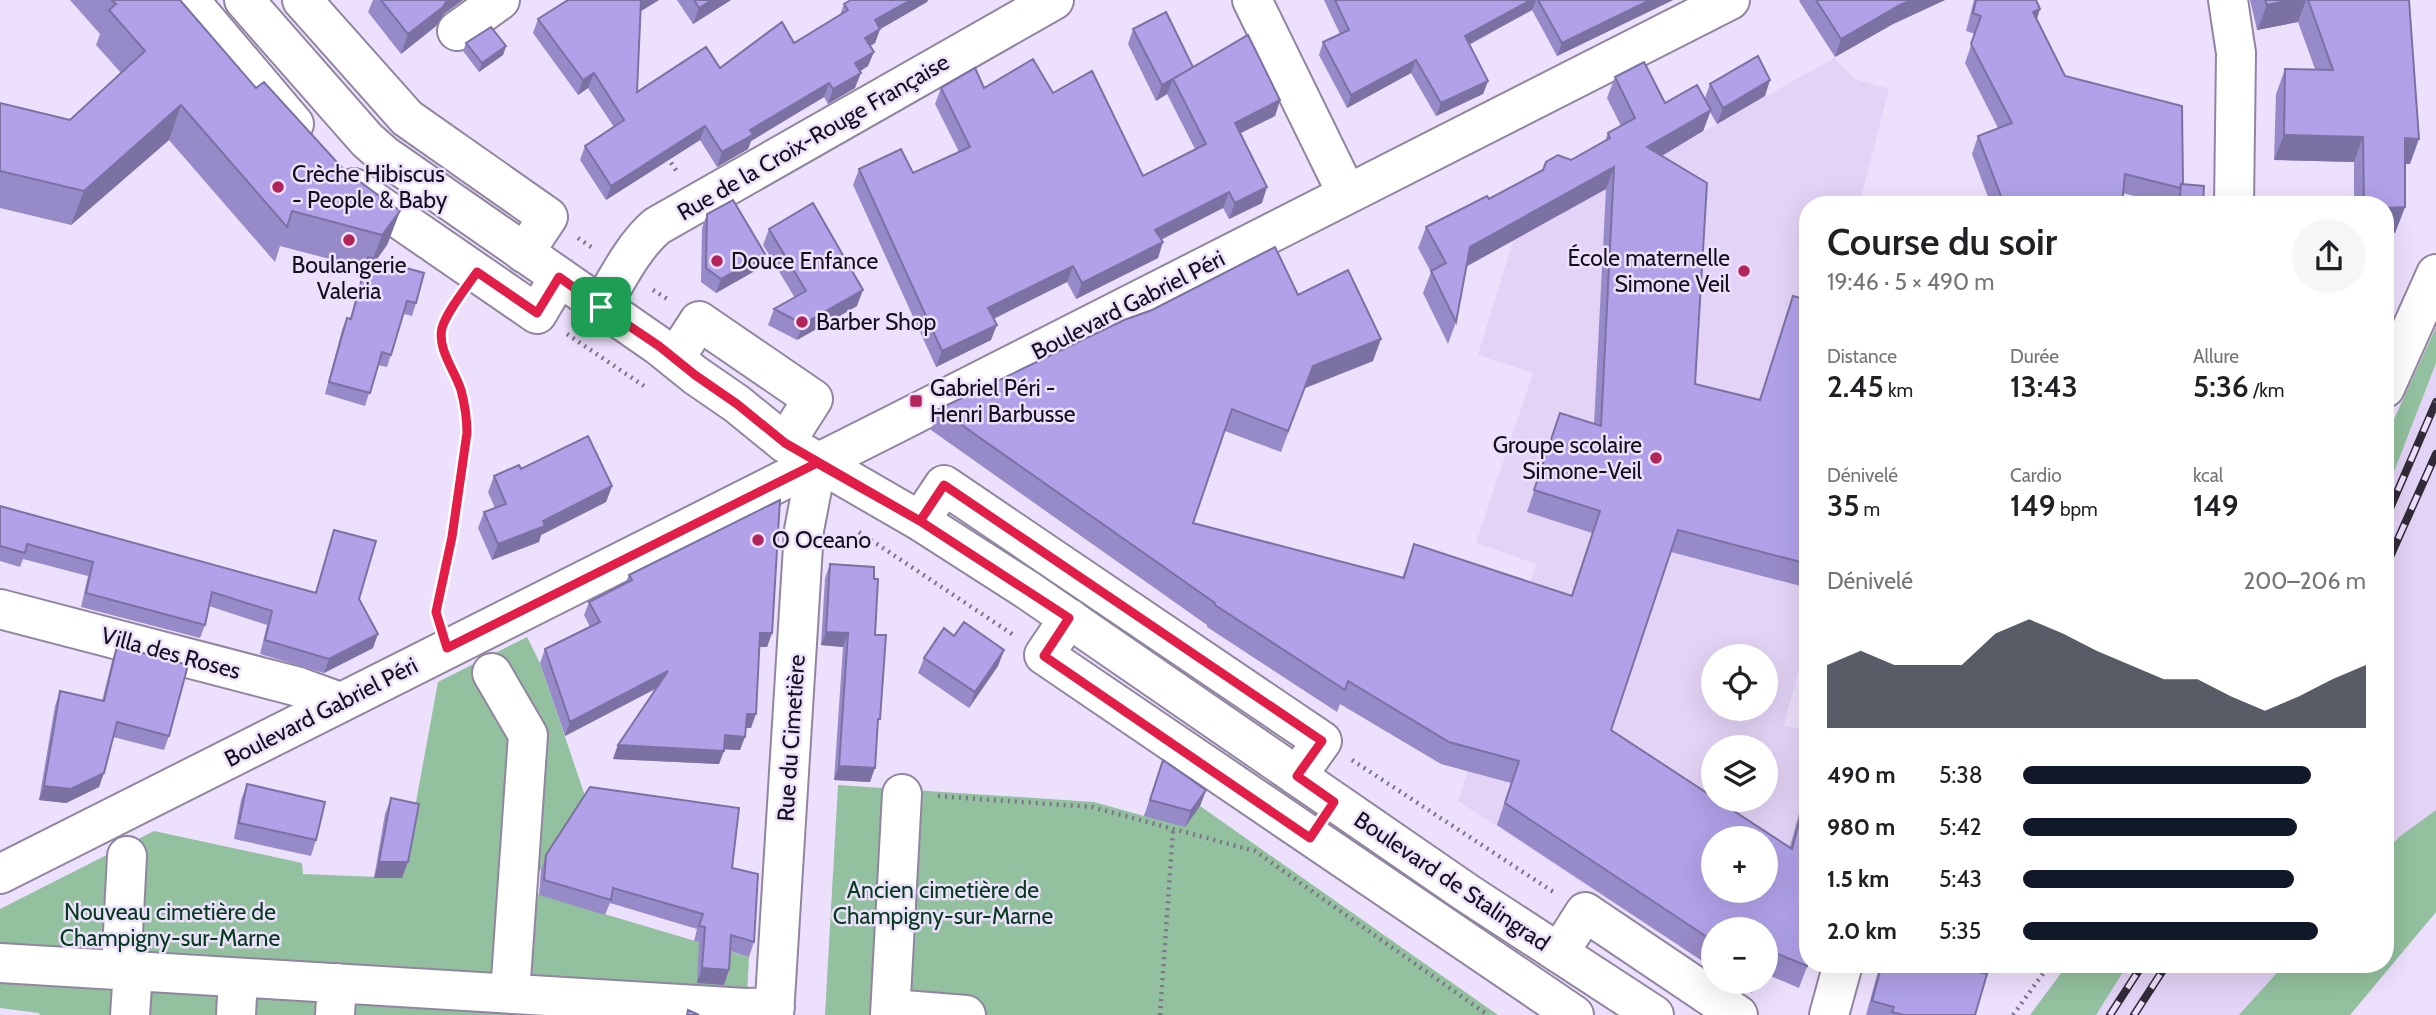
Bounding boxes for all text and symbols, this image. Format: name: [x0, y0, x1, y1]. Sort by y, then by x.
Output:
street label: Rue de la Croix-Rouge Française: [672, 47, 954, 226]
place label: Crèche Hibiscus - People & Baby: [292, 160, 448, 214]
marker: Crèche Hibiscus - People & Baby: [270, 179, 286, 195]
text: Course du soir: [1827, 218, 2057, 265]
button: share: [2292, 219, 2366, 293]
marker: Boulangerie Valeria: [341, 232, 357, 248]
place label: École maternelle Simone Veil: [1568, 243, 1731, 298]
street label: Boulevard Gabriel Péri: [1027, 244, 1229, 366]
place label: Douce Enfance: [731, 247, 878, 275]
place label: Boulangerie Valeria: [292, 251, 407, 305]
marker: Douce Enfance: [709, 253, 725, 269]
marker: École maternelle Simone Veil: [1736, 263, 1752, 279]
text: 19:46 · 5 × 490 m: [1827, 268, 1994, 296]
pin: [571, 277, 631, 337]
icon: arrive: [582, 288, 620, 326]
place label: Barber Shop: [816, 308, 936, 336]
marker: Barber Shop: [794, 314, 810, 330]
text: Distance: [1827, 345, 1897, 368]
text: Durée: [2010, 345, 2059, 368]
text: Allure: [2193, 345, 2239, 368]
text: 2.45: [1827, 368, 1884, 405]
text: 13:43: [2010, 368, 2078, 405]
text: 5:36: [2193, 368, 2249, 405]
place label: Gabriel Péri - Henri Barbusse: [930, 374, 1076, 428]
text: km: [1884, 379, 1913, 402]
text: /km: [2249, 379, 2284, 402]
marker: Gabriel Péri - Henri Barbusse: [908, 393, 924, 409]
place label: Groupe scolaire Simone-Veil: [1493, 431, 1643, 485]
marker: Groupe scolaire Simone-Veil: [1648, 450, 1664, 466]
text: Dénivelé: [1827, 464, 1898, 487]
text: Cardio: [2010, 464, 2062, 487]
text: kcal: [2193, 464, 2223, 487]
text: 35: [1827, 487, 1859, 524]
text: 149: [2010, 487, 2056, 524]
text: 149: [2193, 487, 2239, 524]
text: m: [1859, 498, 1880, 521]
text: bpm: [2056, 498, 2098, 521]
place label: O Oceano: [772, 526, 871, 554]
marker: O Oceano: [750, 532, 766, 548]
text: Dénivelé: [1827, 567, 1913, 595]
text: 200–206 m: [2243, 567, 2366, 595]
street label: Villa des Roses: [98, 621, 244, 685]
map controls: [1701, 644, 1778, 994]
button: locate: [1701, 644, 1778, 721]
street label: Boulevard Gabriel Péri: [220, 651, 422, 773]
street label: Rue du Cimetière: [771, 653, 811, 822]
button: layers: [1701, 735, 1778, 812]
text: 490 m: [1827, 761, 1896, 789]
text: 5:38: [1939, 761, 1983, 789]
street label: Boulevard de Stalingrad: [1349, 805, 1555, 957]
text: 980 m: [1827, 813, 1895, 841]
text: 5:42: [1939, 813, 1982, 841]
button: +: [1701, 826, 1778, 903]
text: 1.5 km: [1827, 865, 1889, 893]
text: 5:43: [1939, 865, 1982, 893]
park label: Ancien cimetière de Champigny-sur-Marne: [833, 876, 1053, 930]
park label: Nouveau cimetière de Champigny-sur-Marne: [60, 898, 280, 952]
button: −: [1701, 917, 1778, 994]
text: 2.0 km: [1827, 917, 1897, 945]
text: 5:35: [1939, 917, 1981, 945]

